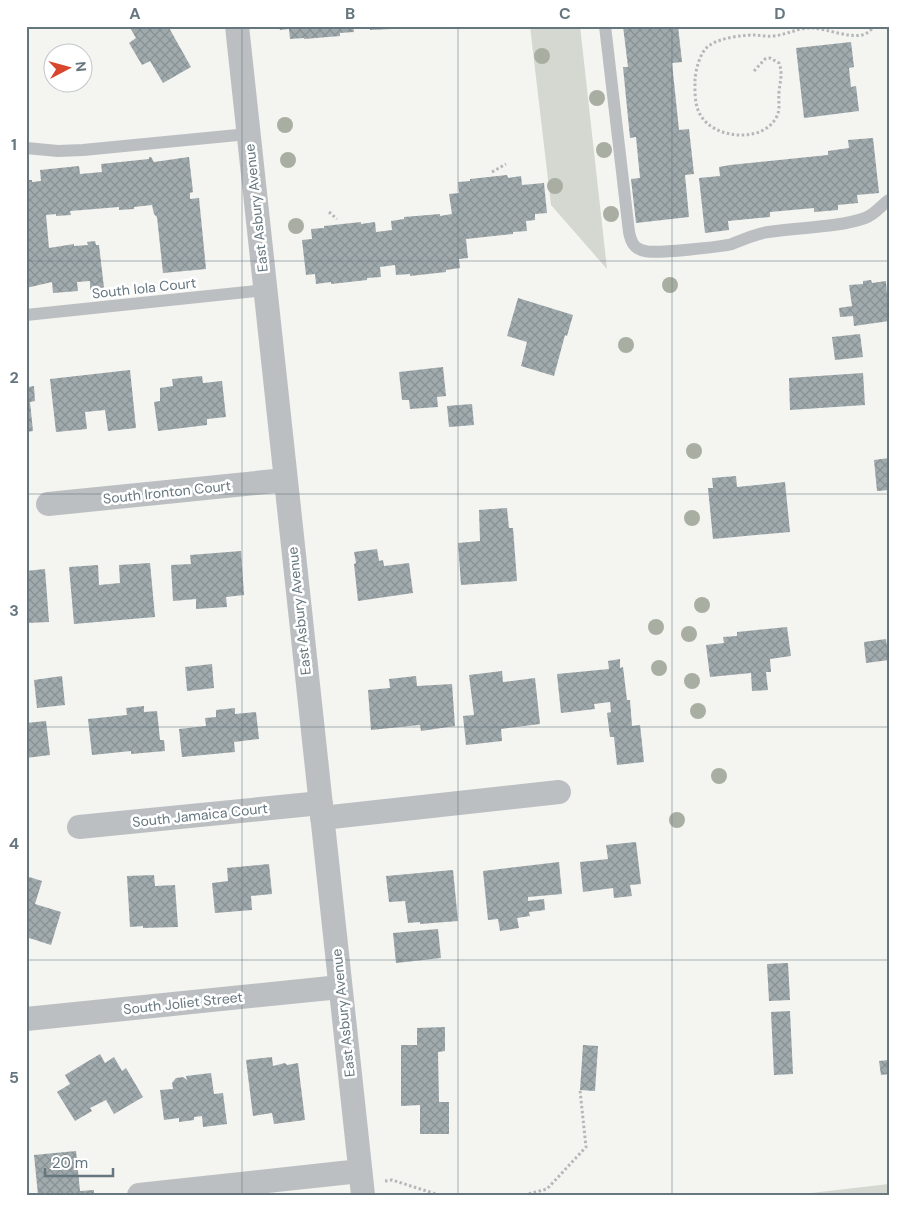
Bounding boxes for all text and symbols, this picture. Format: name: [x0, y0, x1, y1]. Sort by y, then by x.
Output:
text: A: [129, 3, 141, 24]
text: B: [345, 3, 355, 24]
text: C: [559, 3, 571, 24]
text: D: [774, 3, 786, 24]
north arrow: [42, 42, 92, 92]
text: N: [71, 61, 90, 73]
text: 1: [11, 134, 17, 155]
street label: East Asbury Avenue: [240, 143, 272, 273]
street label: South Iola Court: [91, 274, 197, 302]
text: 2: [9, 367, 19, 388]
street label: South Ironton Court: [102, 476, 232, 508]
street label: East Asbury Avenue: [283, 546, 315, 676]
text: 3: [9, 600, 19, 621]
street label: South Jamaica Court: [131, 799, 269, 831]
text: 4: [9, 833, 19, 854]
street label: East Asbury Avenue: [327, 948, 359, 1078]
street label: South Joliet Street: [122, 988, 244, 1018]
text: 5: [9, 1067, 19, 1088]
scale bar: [45, 1146, 112, 1178]
text: 20 m: [52, 1153, 88, 1173]

